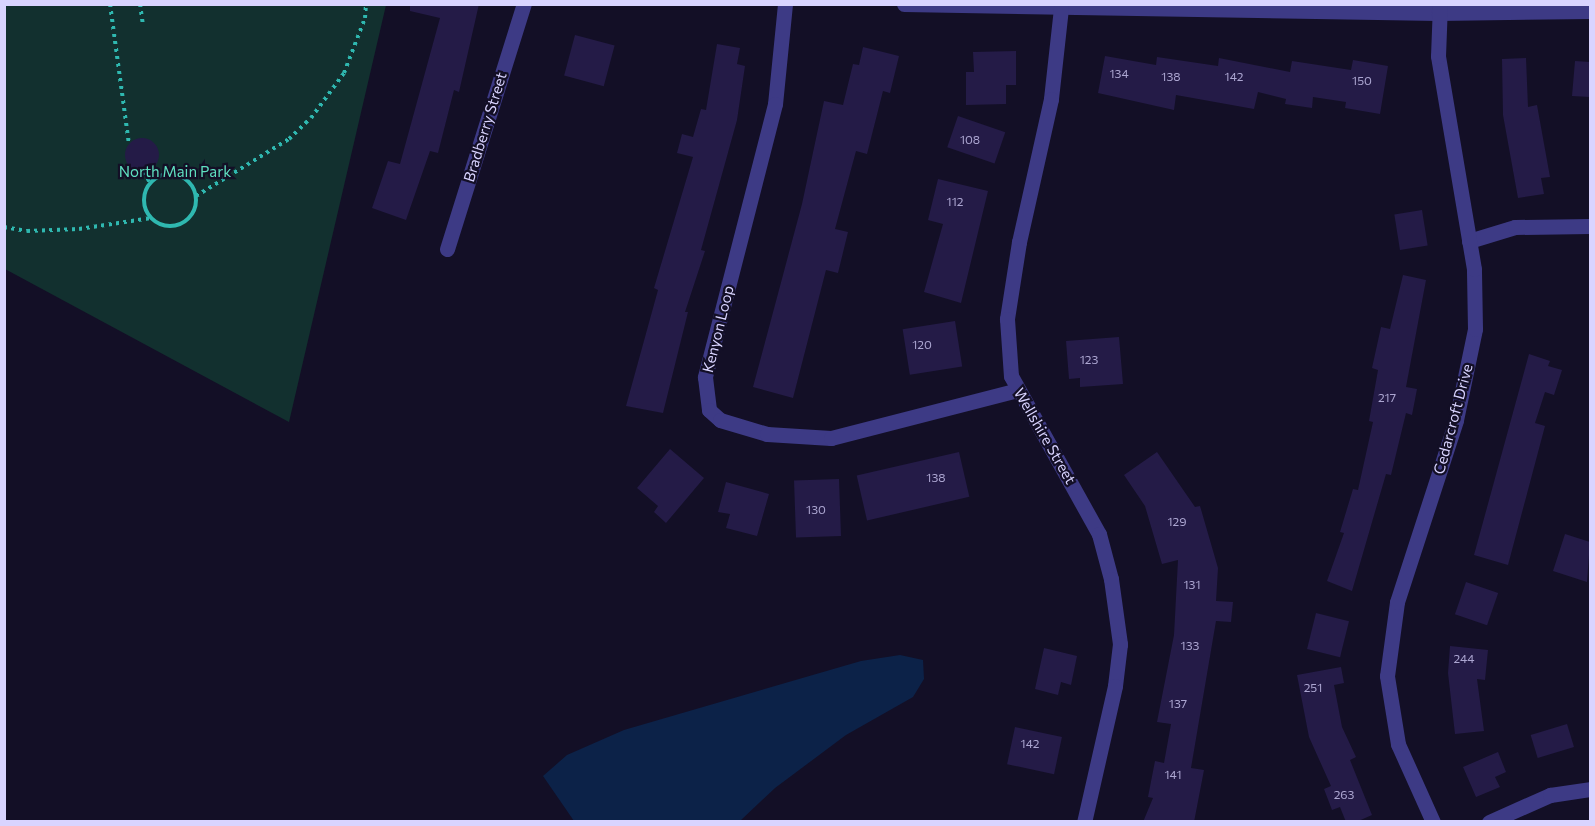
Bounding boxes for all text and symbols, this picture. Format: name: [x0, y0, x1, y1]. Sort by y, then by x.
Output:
house number: 134: [1109, 67, 1129, 81]
street label: Bradberry Street: [460, 70, 510, 184]
house number: 138: [1161, 70, 1181, 84]
house number: 142: [1225, 70, 1243, 84]
house number: 150: [1352, 74, 1372, 88]
house number: 108: [960, 133, 980, 147]
park label: North Main Park: [119, 163, 231, 181]
house number: 112: [947, 195, 963, 209]
street label: Kenyon Loop: [698, 284, 738, 374]
house number: 120: [912, 338, 932, 352]
house number: 123: [1080, 353, 1098, 367]
street label: Cedarcroft Drive: [1430, 362, 1476, 476]
street label: Wellshire Street: [1010, 385, 1080, 487]
house number: 217: [1378, 391, 1396, 405]
house number: 138: [926, 471, 946, 485]
house number: 130: [806, 503, 826, 517]
house number: 129: [1167, 515, 1187, 529]
house number: 131: [1183, 578, 1201, 592]
house number: 133: [1181, 639, 1199, 653]
house number: 244: [1454, 652, 1474, 666]
house number: 251: [1304, 681, 1322, 695]
house number: 137: [1169, 697, 1187, 711]
house number: 142: [1021, 737, 1039, 751]
house number: 141: [1164, 768, 1182, 782]
house number: 263: [1334, 788, 1354, 802]

